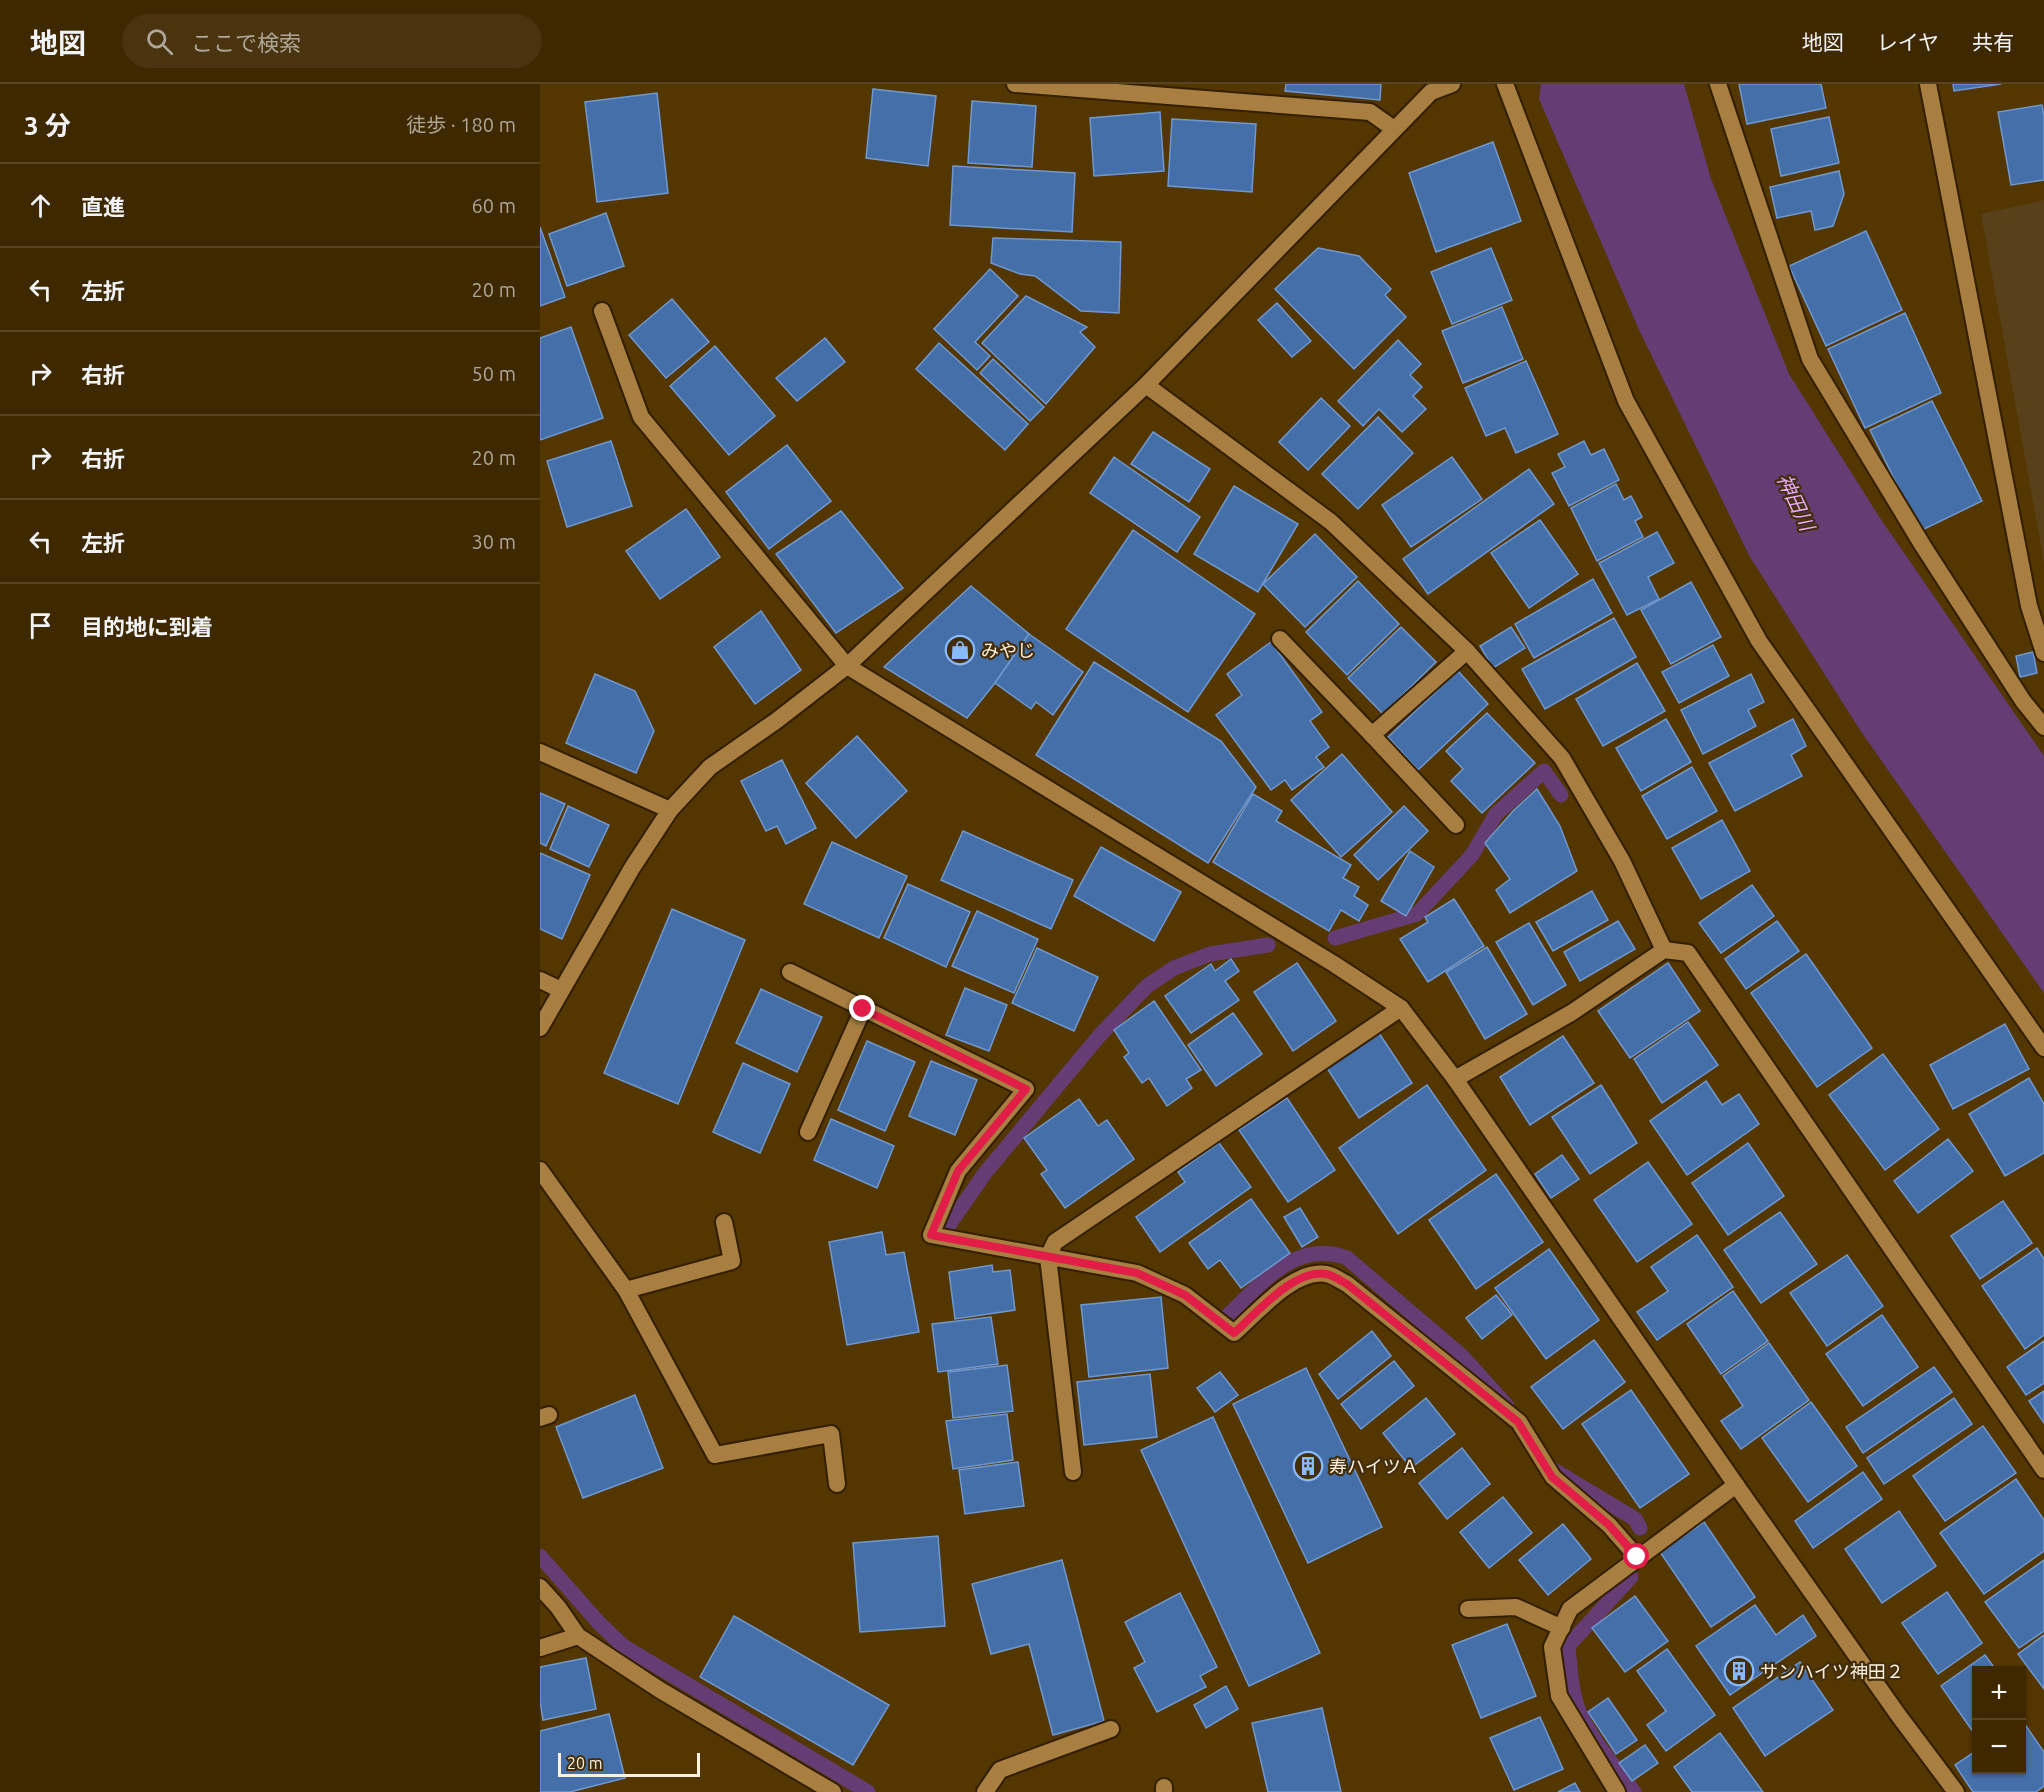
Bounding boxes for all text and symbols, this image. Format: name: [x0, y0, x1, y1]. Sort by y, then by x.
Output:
search box: [122, 14, 542, 68]
icon: search: [143, 25, 176, 58]
text: 地図: [30, 27, 86, 58]
text: ここで検索: [191, 30, 301, 55]
text: 地図: [1802, 30, 1844, 54]
text: レイヤ: [1877, 30, 1939, 54]
text: 共有: [1972, 30, 2014, 54]
text: 3 分: [24, 111, 71, 140]
text: 徒歩 · 180 m: [406, 113, 516, 136]
icon: ahead: [24, 189, 57, 222]
text: 直進: [81, 194, 125, 219]
text: 60 m: [472, 194, 516, 217]
icon: left: [24, 273, 57, 306]
text: 左折: [81, 278, 125, 303]
text: 20 m: [472, 278, 516, 301]
icon: right: [24, 357, 57, 390]
text: 右折: [81, 362, 125, 387]
text: 50 m: [472, 362, 516, 385]
icon: right: [24, 441, 57, 474]
text: 右折: [81, 446, 125, 471]
text: 20 m: [472, 446, 516, 469]
water label: 神田川: [1773, 470, 1820, 536]
icon: left: [24, 525, 57, 558]
text: 左折: [81, 530, 125, 555]
text: 30 m: [472, 530, 516, 553]
icon: arrive: [24, 609, 57, 642]
text: 目的地に到着: [81, 614, 213, 639]
shop icon: みやじ: [944, 634, 976, 666]
place label: みやじ: [981, 640, 1035, 660]
route end: [849, 995, 875, 1021]
building icon: 寿ハイツＡ: [1292, 1450, 1324, 1482]
place label: 寿ハイツＡ: [1329, 1456, 1419, 1476]
route start: [1623, 1543, 1649, 1569]
building icon: サンハイツ神田２: [1723, 1655, 1755, 1687]
place label: サンハイツ神田２: [1760, 1661, 1904, 1681]
map controls: [1972, 1666, 2026, 1774]
button: +: [1972, 1666, 2026, 1720]
button: −: [1972, 1720, 2026, 1774]
scale bar: [558, 1750, 700, 1778]
text: 20 m: [567, 1754, 603, 1772]

